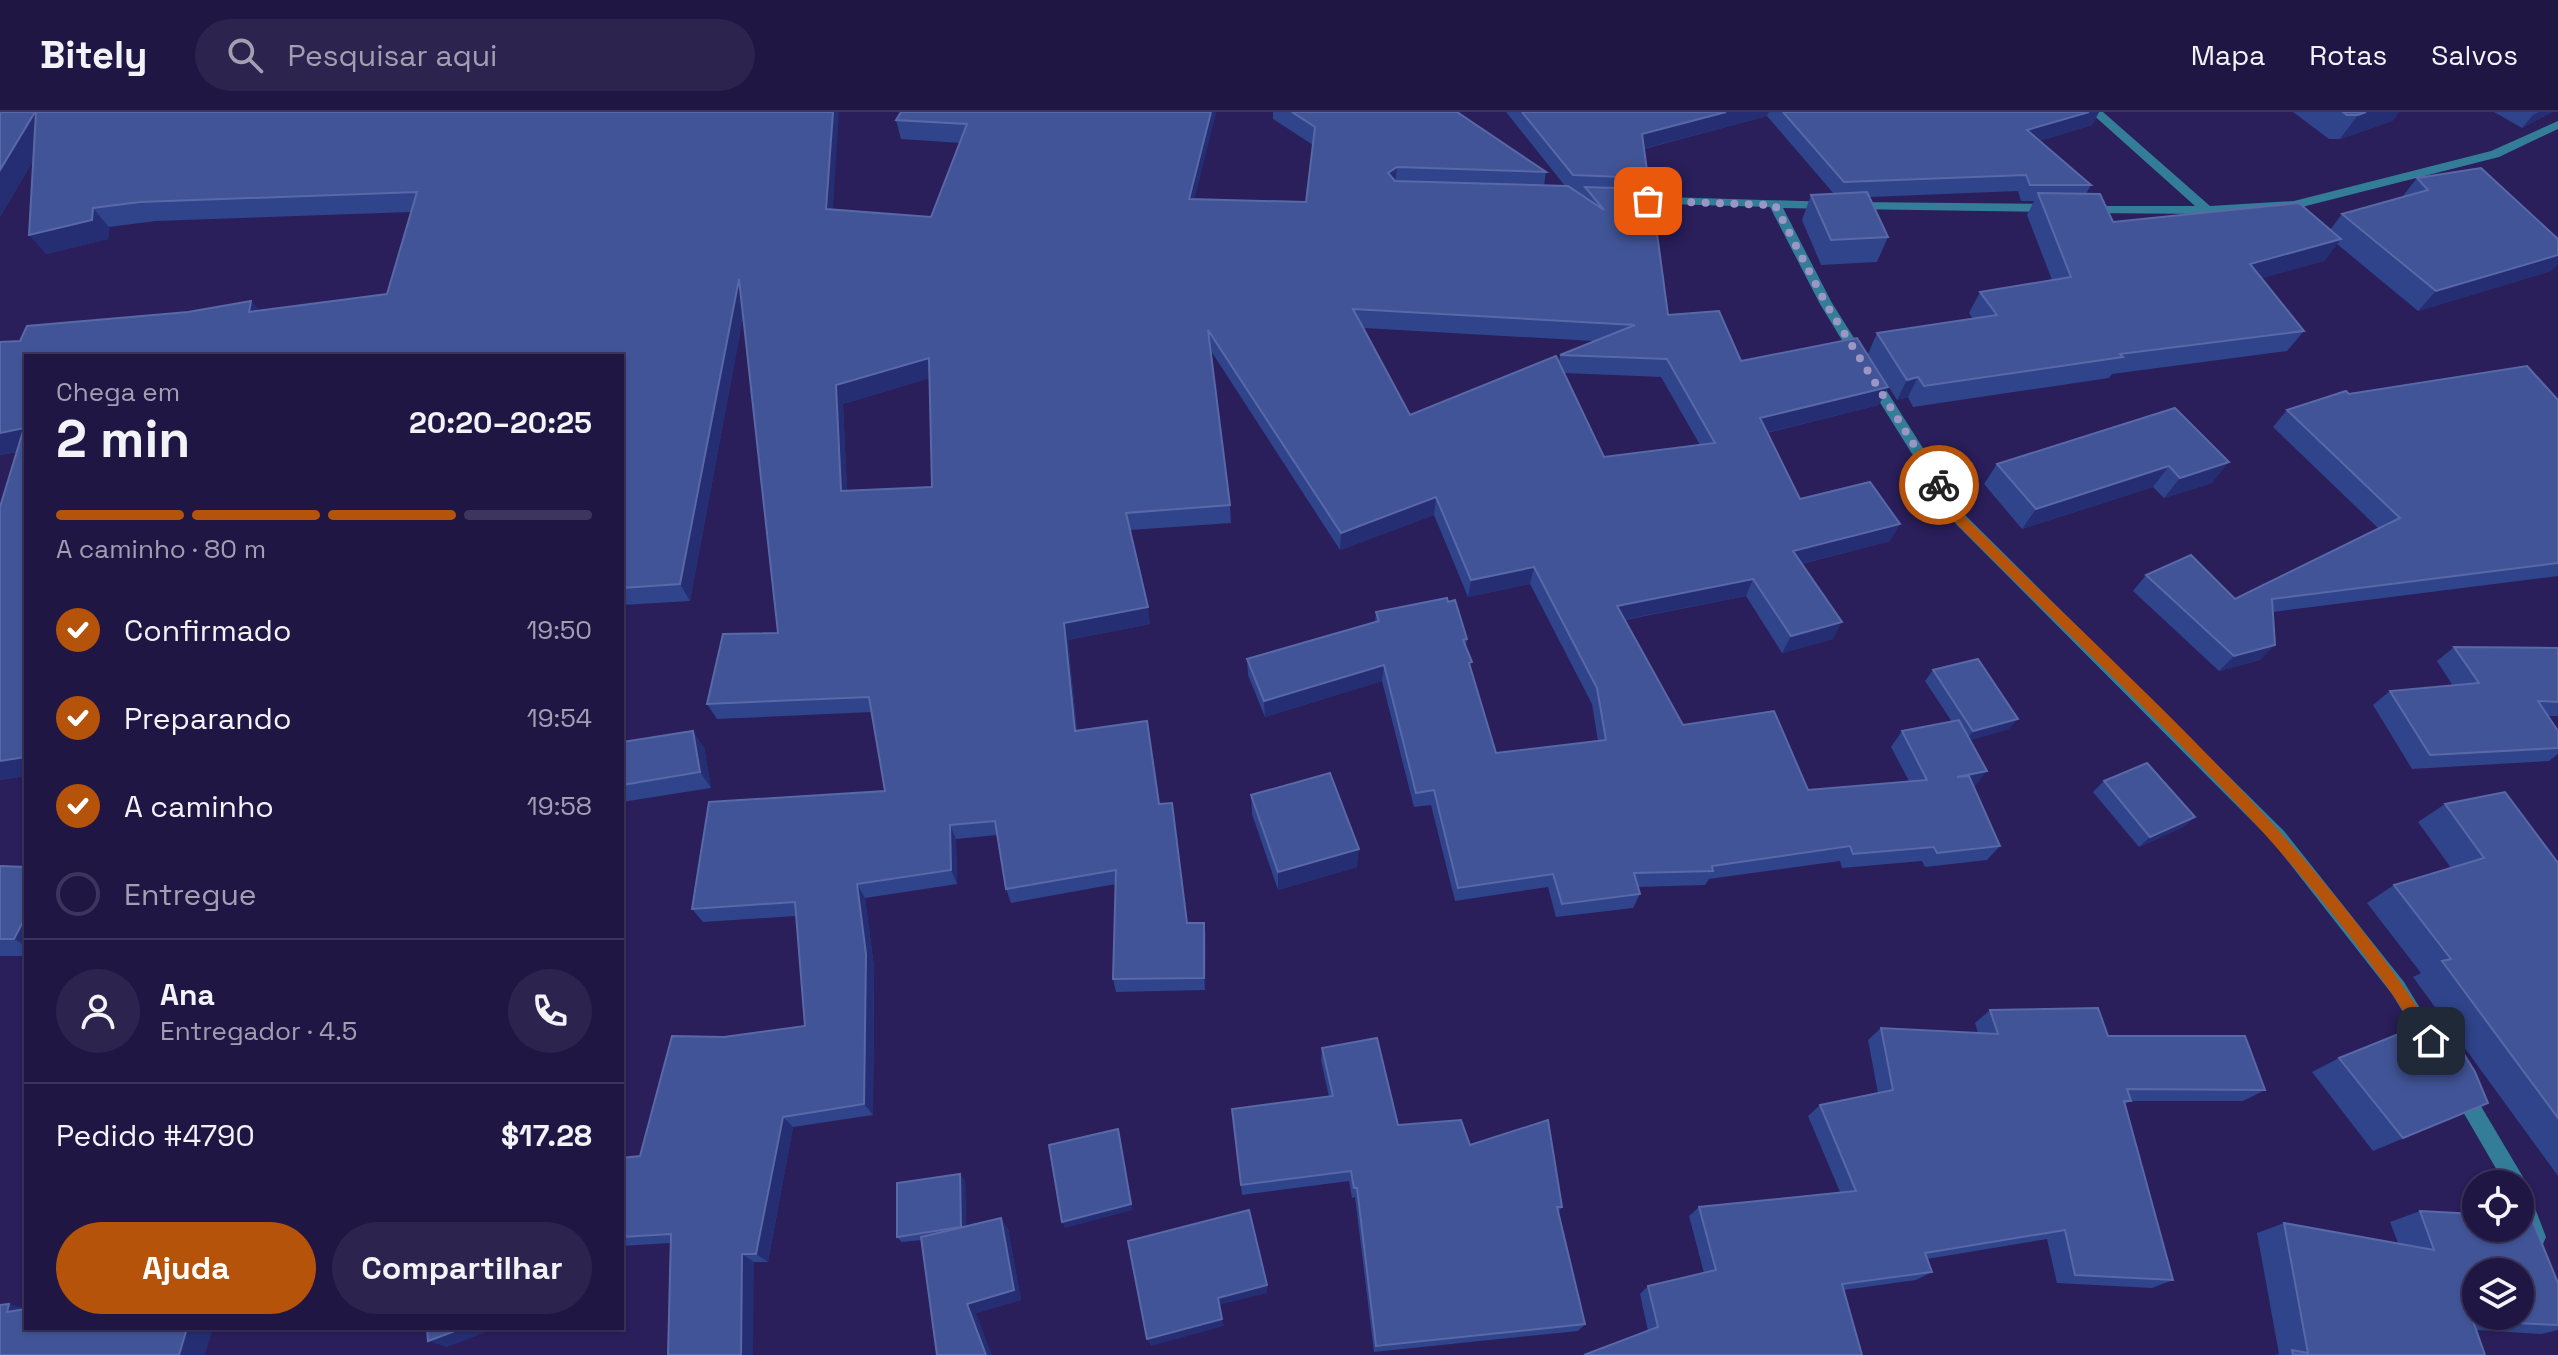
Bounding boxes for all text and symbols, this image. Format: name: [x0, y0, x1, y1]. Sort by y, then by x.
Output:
search box: [195, 19, 755, 91]
text: Bitely: [40, 31, 147, 79]
icon: search: [223, 33, 267, 77]
text: Pesquisar aqui: [287, 36, 497, 75]
text: Mapa: [2191, 37, 2265, 73]
text: Rotas: [2309, 37, 2387, 73]
text: Salvos: [2431, 37, 2518, 73]
pin: [1614, 167, 1682, 235]
icon: bag: [1626, 179, 1670, 223]
text: Chega em: [56, 375, 180, 409]
text: 20:20–20:25: [409, 403, 592, 442]
text: 2 min: [56, 406, 190, 472]
courier: [1899, 445, 1979, 525]
icon: bike: [1917, 463, 1961, 507]
text: A caminho · 80 m: [56, 532, 266, 566]
icon: check: [56, 608, 100, 652]
text: Confirmado: [124, 611, 291, 650]
text: 19:50: [526, 613, 592, 647]
icon: check: [56, 696, 100, 740]
text: Preparando: [124, 699, 291, 738]
text: 19:54: [527, 701, 592, 735]
icon: check: [56, 784, 100, 828]
text: A caminho: [124, 787, 274, 826]
text: 19:58: [527, 789, 592, 823]
text: Entregue: [124, 875, 257, 914]
button: person: [56, 969, 140, 1053]
button: phone: [508, 969, 592, 1053]
text: Ana: [160, 975, 215, 1014]
pin: [2397, 1007, 2465, 1075]
text: Entregador · 4.5: [160, 1014, 357, 1048]
icon: home: [2409, 1019, 2453, 1063]
text: Pedido #4790: [56, 1116, 255, 1155]
text: $17.28: [501, 1116, 592, 1155]
map controls: [2462, 1170, 2534, 1330]
button: locate: [2462, 1170, 2534, 1242]
button: Ajuda: [56, 1222, 316, 1314]
button: Compartilhar: [332, 1222, 592, 1314]
button: layers: [2462, 1258, 2534, 1330]

